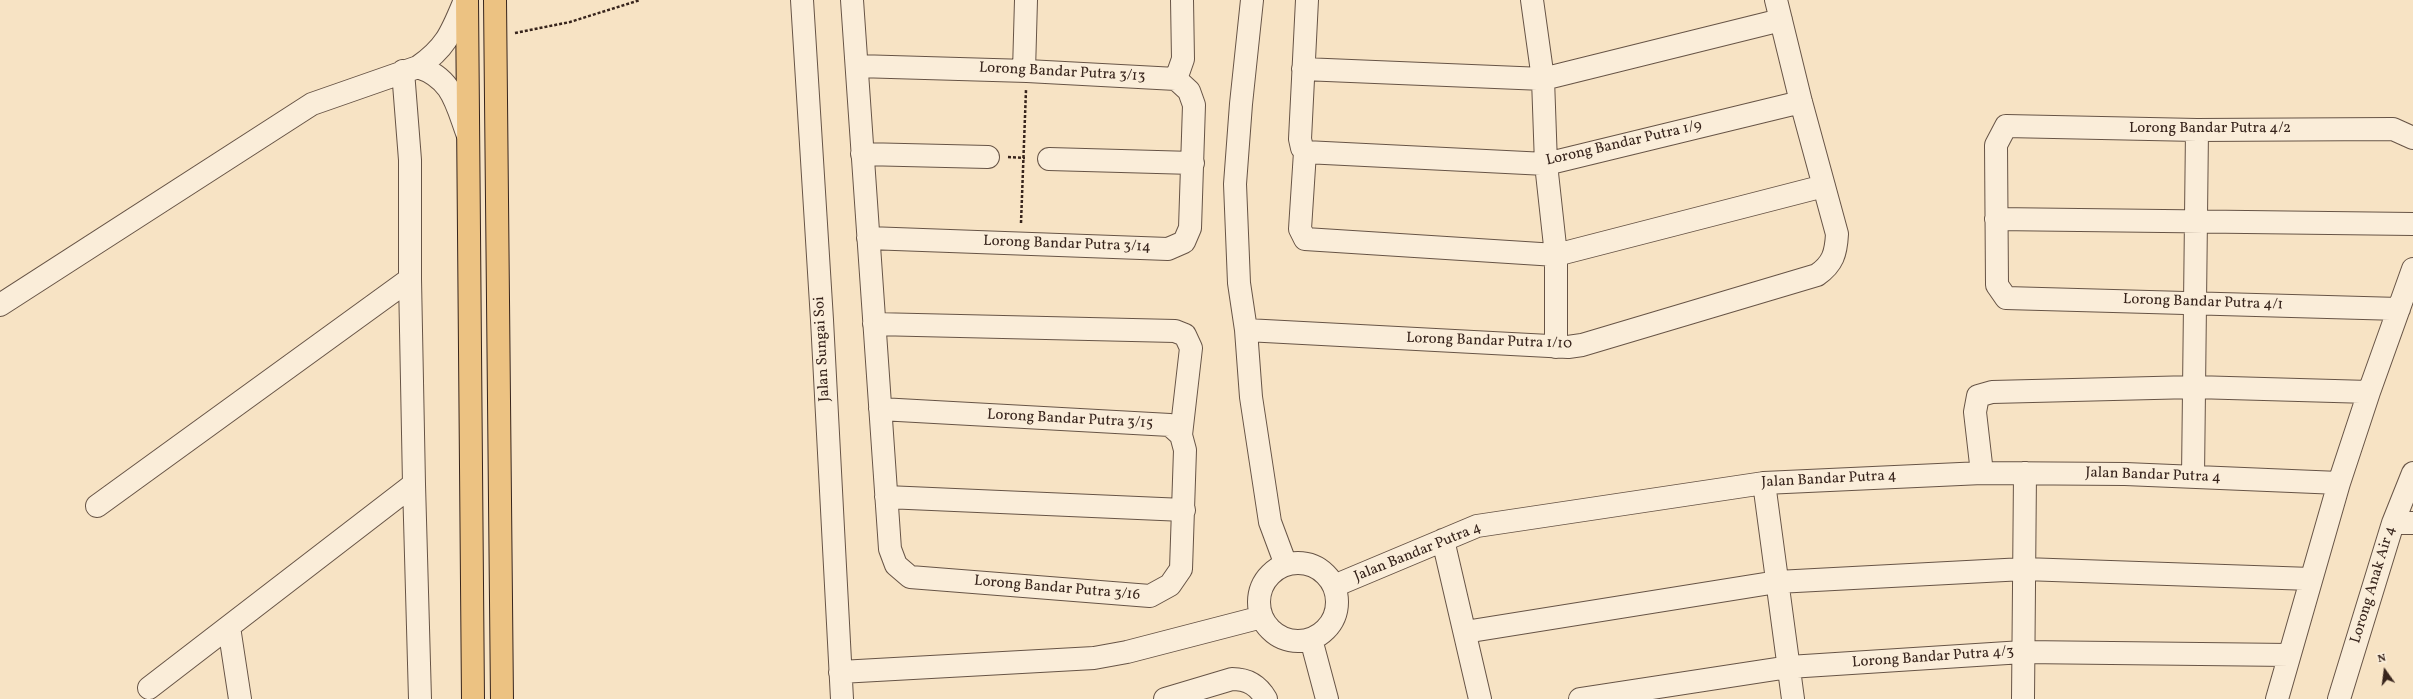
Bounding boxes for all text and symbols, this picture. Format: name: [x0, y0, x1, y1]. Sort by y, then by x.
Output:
street label: Lorong Bandar Putra 3/13: [978, 60, 1146, 86]
street label: Lorong Bandar Putra 1/9: [1544, 117, 1704, 171]
street label: Lorong Bandar Putra 4/2: [2129, 120, 2291, 138]
street label: Lorong Bandar Putra 3/14: [983, 233, 1151, 257]
street label: Lorong Bandar Putra 4/1: [2123, 291, 2283, 315]
street label: Jalan Sungai Soi: [811, 296, 835, 402]
street label: Lorong Bandar Putra 1/10: [1406, 330, 1572, 354]
street label: Lorong Bandar Putra 3/15: [987, 407, 1153, 433]
street label: Jalan Bandar Putra 4: [2085, 465, 2221, 487]
street label: Jalan Bandar Putra 4: [1761, 467, 1897, 493]
street label: Jalan Bandar Putra 4: [1352, 519, 1484, 587]
street label: Lorong Anak Air 4: [2348, 524, 2400, 646]
street label: Lorong Bandar Putra 3/16: [973, 573, 1141, 605]
street label: Lorong Bandar Putra 4/3: [1852, 643, 2014, 673]
north arrow: [2365, 651, 2405, 691]
text: N: [2376, 651, 2388, 667]

